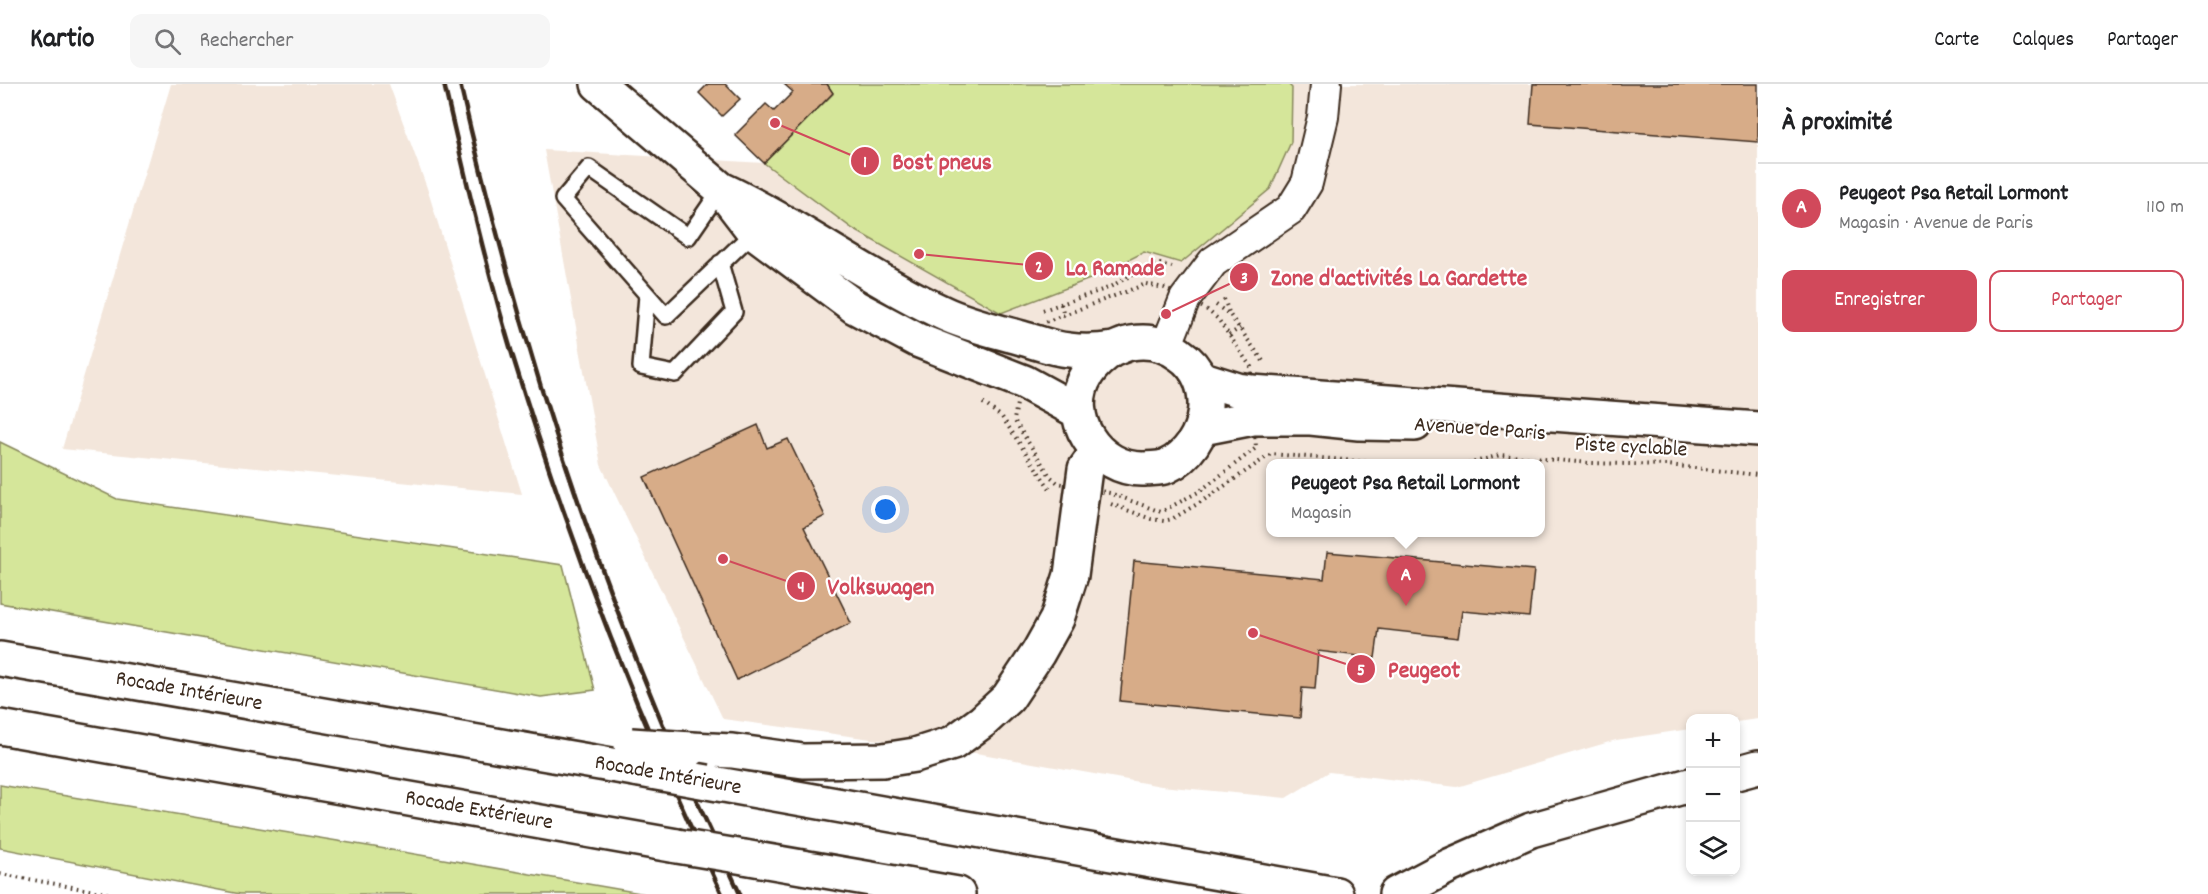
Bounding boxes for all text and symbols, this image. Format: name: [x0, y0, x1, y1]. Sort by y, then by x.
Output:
search box: [130, 14, 550, 68]
text: Kartio: [30, 21, 94, 61]
icon: search: [151, 25, 184, 58]
text: Rechercher: [199, 26, 293, 57]
text: Carte: [1934, 26, 1979, 56]
text: Calques: [2012, 26, 2074, 56]
text: Partager: [2107, 26, 2178, 56]
text: À proximité: [1782, 105, 1892, 142]
callout: Bost pneus: [850, 140, 1004, 182]
text: Bost pneus: [892, 147, 992, 181]
text: 1: [863, 151, 867, 176]
text: Peugeot Psa Retail Lormont: [1839, 179, 2068, 210]
text: A: [1796, 194, 1807, 222]
text: 110 m: [2146, 194, 2184, 222]
text: Magasin · Avenue de Paris: [1839, 210, 2033, 238]
callout: La Ramade: [1024, 245, 1177, 287]
text: La Ramade: [1065, 253, 1165, 287]
text: 2: [1035, 256, 1043, 281]
callout: Zone d'activités La Gardette: [1229, 256, 1540, 298]
text: Zone d'activités La Gardette: [1271, 263, 1528, 297]
text: 3: [1240, 267, 1248, 292]
button: Enregistrer: [1782, 270, 1977, 332]
button: Partager: [1989, 270, 2184, 332]
street label: Avenue de Paris: [1413, 410, 1547, 450]
street label: Piste cyclable: [1574, 430, 1688, 466]
popup: [1266, 459, 1545, 537]
text: Peugeot Psa Retail Lormont: [1291, 469, 1520, 500]
your location: [871, 495, 900, 524]
text: Magasin: [1291, 500, 1351, 528]
pin: A: [1386, 556, 1426, 606]
callout: Volkswagen: [786, 565, 947, 607]
text: Volkswagen: [828, 572, 934, 606]
text: 4: [797, 576, 805, 601]
callout: Peugeot: [1346, 648, 1472, 690]
text: Peugeot: [1388, 655, 1460, 689]
text: 5: [1357, 659, 1365, 684]
street label: Rocade Intérieure: [113, 664, 265, 720]
map controls: [1686, 714, 1740, 876]
button: +: [1686, 714, 1740, 768]
street label: Rocade Intérieure: [592, 748, 744, 804]
button: −: [1686, 768, 1740, 822]
street label: Rocade Extérieure: [403, 783, 555, 839]
button: layers: [1686, 822, 1740, 876]

